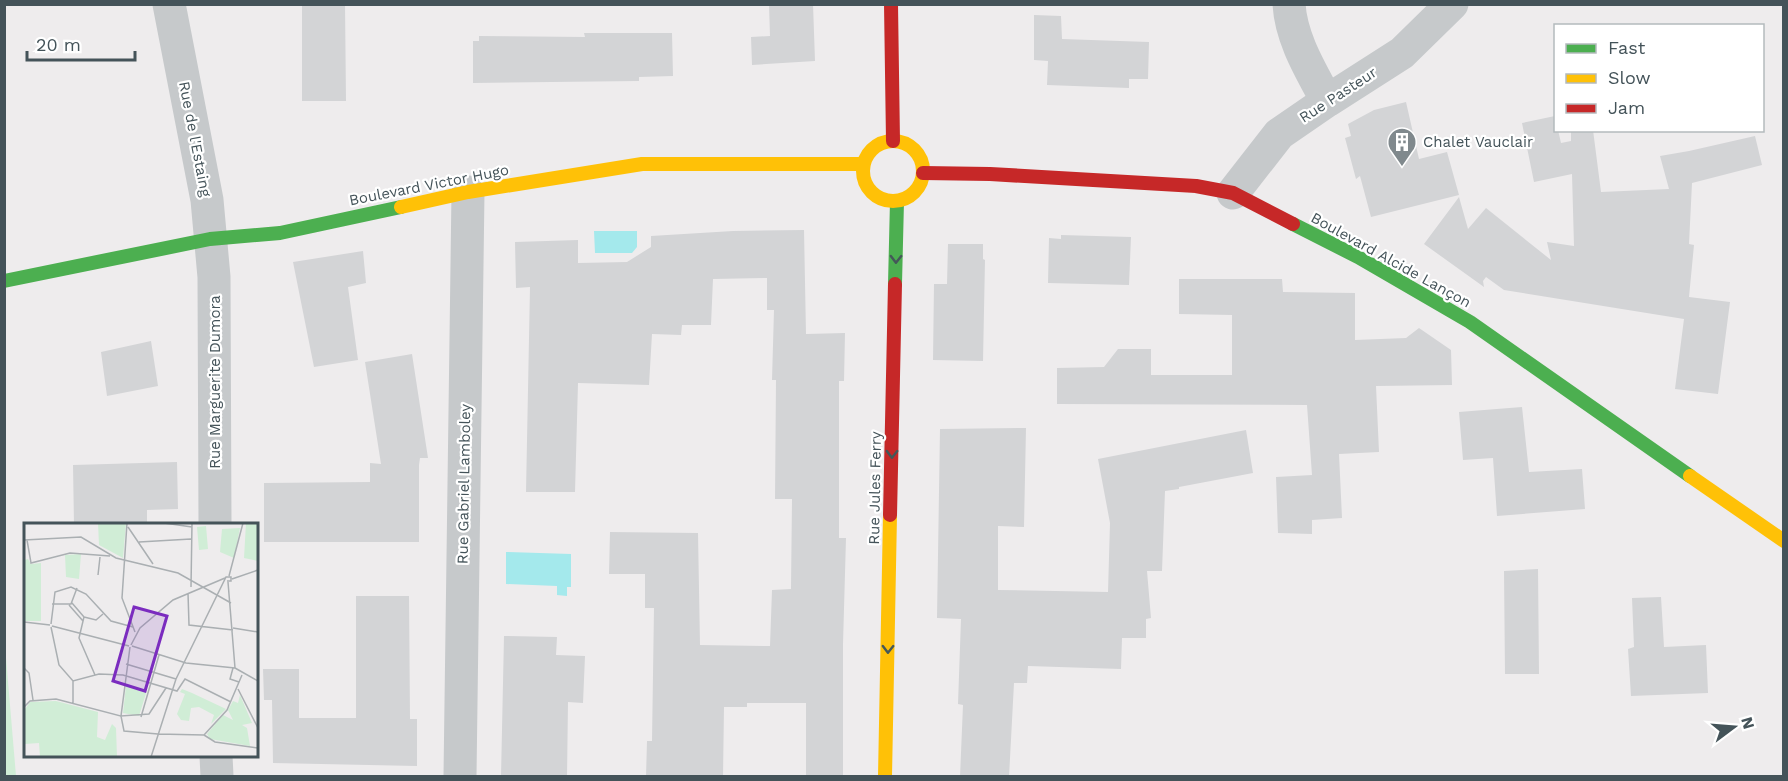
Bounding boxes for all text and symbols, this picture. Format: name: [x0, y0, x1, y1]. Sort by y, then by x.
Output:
scale bar: [27, 24, 135, 62]
legend: [1554, 24, 1764, 132]
text: 20 m: [36, 34, 81, 55]
text: Fast: [1608, 37, 1646, 58]
street label: Rue Pasteur: [1296, 63, 1380, 127]
text: Slow: [1608, 67, 1651, 88]
street label: Rue de l'Estaing: [175, 80, 215, 198]
text: Jam: [1608, 97, 1645, 118]
building icon: Chalet Vauclair: [1386, 126, 1418, 168]
place label: Chalet Vauclair: [1423, 133, 1533, 151]
street label: Boulevard Victor Hugo: [348, 161, 510, 209]
street label: Boulevard Alcide Lançon: [1308, 208, 1474, 312]
one-way arrow: [890, 255, 902, 264]
street label: Rue Marguerite Dumora: [206, 295, 224, 469]
street label: Rue Gabriel Lamboley: [454, 403, 474, 564]
street label: Rue Jules Ferry: [865, 431, 885, 545]
one-way arrow: [886, 450, 898, 459]
inset map: [24, 523, 258, 757]
one-way arrow: [882, 645, 894, 654]
north arrow: [1704, 697, 1764, 757]
text: N: [1737, 715, 1759, 731]

